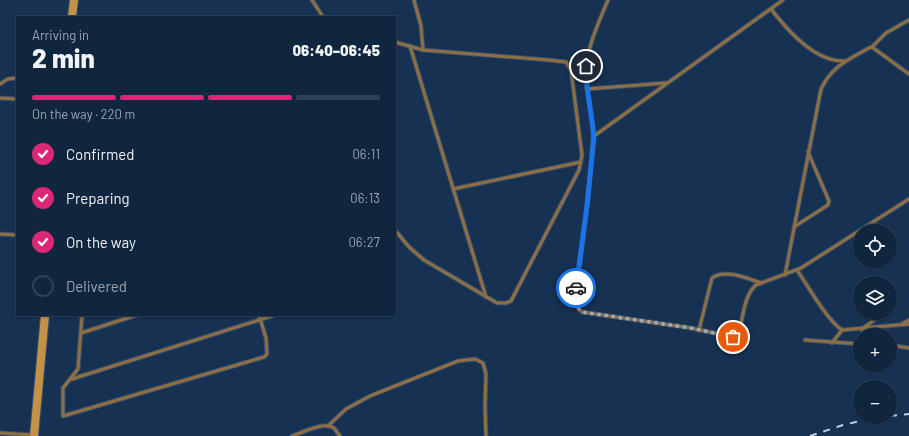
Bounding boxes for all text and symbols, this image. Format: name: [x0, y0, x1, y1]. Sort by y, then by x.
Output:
text: Arriving in: [32, 27, 89, 43]
text: 06:40–06:45: [293, 41, 380, 59]
text: 2 min: [32, 42, 95, 73]
pin: [569, 49, 603, 83]
icon: home: [575, 55, 597, 77]
text: On the way · 220 m: [32, 106, 135, 122]
icon: check: [32, 143, 54, 165]
text: Confirmed: [66, 145, 134, 163]
text: 06:11: [352, 146, 380, 162]
icon: check: [32, 187, 54, 209]
text: Preparing: [66, 189, 130, 207]
text: 06:13: [350, 190, 380, 206]
map controls: [853, 224, 897, 424]
button: locate: [853, 224, 897, 268]
icon: check: [32, 231, 54, 253]
text: On the way: [66, 233, 136, 251]
text: 06:27: [348, 234, 380, 250]
courier: [556, 268, 596, 308]
button: layers: [853, 276, 897, 320]
text: Delivered: [66, 277, 127, 295]
icon: car: [565, 277, 587, 299]
pin: [716, 320, 750, 354]
icon: bag: [722, 326, 744, 348]
button: +: [853, 328, 897, 372]
button: −: [853, 380, 897, 424]

